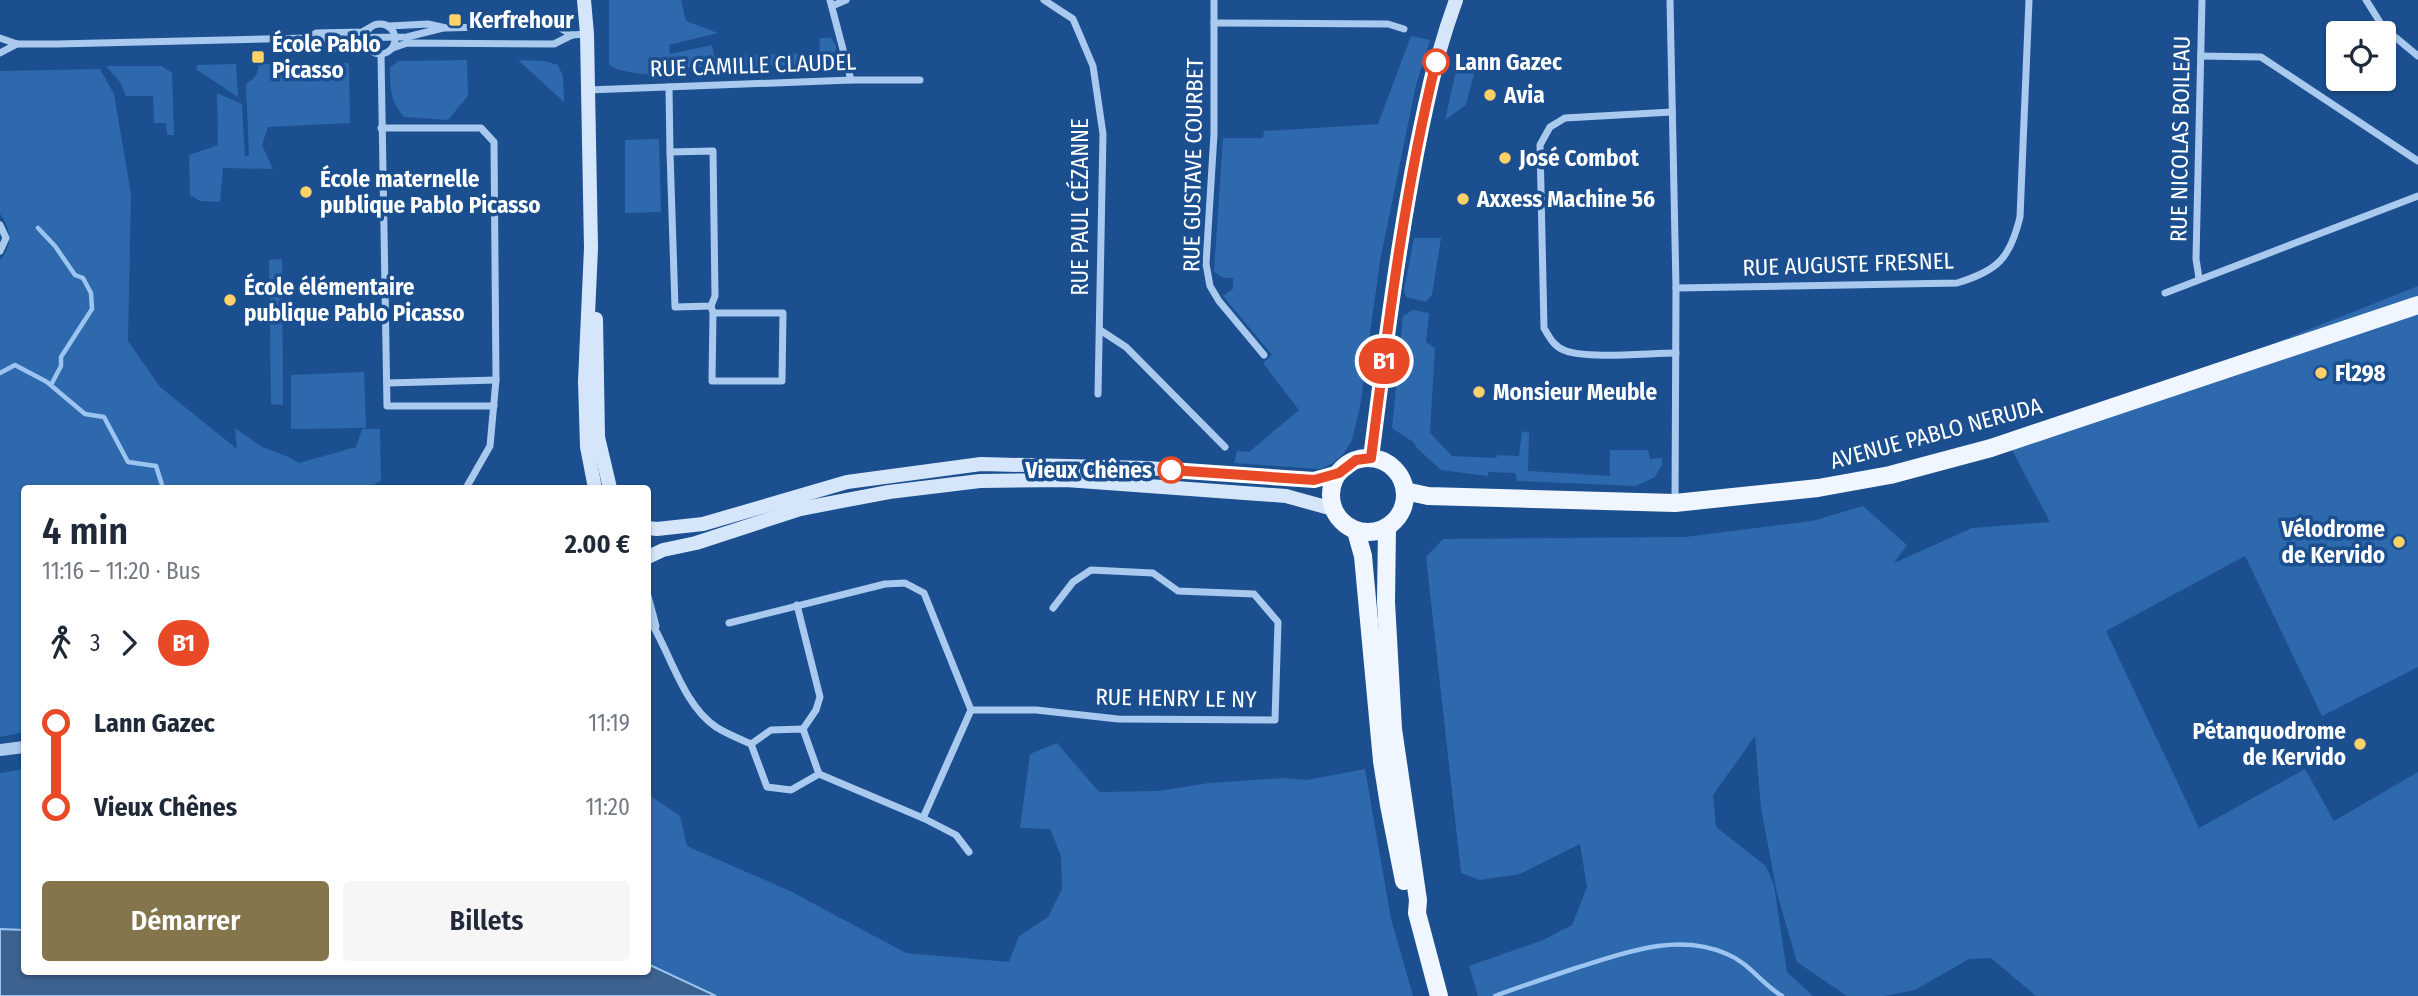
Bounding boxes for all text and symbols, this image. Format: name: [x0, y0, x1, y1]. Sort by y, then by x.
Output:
place label: Kerfrehour: [469, 6, 574, 34]
marker: Kerfrehour: [447, 12, 463, 28]
map controls: [2326, 21, 2396, 91]
button: locate: [2326, 21, 2396, 91]
place label: École Pablo Picasso: [272, 29, 381, 84]
street label: RUE NICOLAS BOILEAU: [2164, 36, 2196, 242]
street label: RUE CAMILLE CLAUDEL: [649, 47, 857, 83]
place label: Lann Gazec: [1455, 48, 1562, 76]
marker: École Pablo Picasso: [250, 49, 266, 65]
marker: Lann Gazec: [1423, 49, 1449, 75]
street label: RUE GUSTAVE COURBET: [1177, 57, 1209, 272]
place label: Avia: [1503, 81, 1545, 109]
marker: Avia: [1482, 87, 1498, 103]
street label: RUE PAUL CÉZANNE: [1065, 118, 1094, 296]
place label: José Combot: [1518, 144, 1640, 172]
marker: José Combot: [1497, 150, 1513, 166]
place label: École maternelle publique Pablo Picasso: [320, 164, 541, 219]
marker: École maternelle publique Pablo Picasso: [298, 184, 314, 200]
place label: Axxess Machine 56: [1476, 185, 1655, 213]
marker: Axxess Machine 56: [1455, 191, 1471, 207]
street label: RUE AUGUSTE FRESNEL: [1742, 246, 1954, 282]
place label: École élémentaire publique Pablo Picasso: [244, 272, 465, 327]
marker: École élémentaire publique Pablo Picasso: [222, 292, 238, 308]
line badge: B1: [1352, 338, 1416, 384]
text: B1: [1373, 347, 1395, 375]
place label: Fl298: [2335, 359, 2386, 387]
marker: Fl298: [2313, 365, 2329, 381]
place label: Monsieur Meuble: [1493, 378, 1658, 406]
marker: Monsieur Meuble: [1471, 384, 1487, 400]
street label: AVENUE PABLO NERUDA: [1827, 391, 2045, 475]
place label: Vieux Chênes: [1024, 456, 1152, 484]
marker: Vieux Chênes: [1158, 457, 1184, 483]
text: 4 min: [42, 508, 128, 554]
place label: Vélodrome de Kervido: [2281, 515, 2385, 569]
text: 2.00 €: [565, 529, 630, 560]
marker: Vélodrome de Kervido: [2391, 534, 2407, 550]
text: 11:16 – 11:20 · Bus: [42, 557, 200, 585]
icon: walk: [42, 624, 80, 662]
icon: forward: [110, 624, 148, 662]
text: 3: [90, 629, 100, 657]
text: B1: [172, 629, 195, 657]
street label: RUE HENRY LE NY: [1095, 683, 1257, 713]
text: Lann Gazec: [94, 708, 215, 739]
text: 11:19: [588, 709, 630, 737]
place label: Pétanquodrome de Kervido: [2193, 717, 2346, 771]
marker: Pétanquodrome de Kervido: [2352, 736, 2368, 752]
text: Vieux Chênes: [94, 792, 237, 823]
text: 11:20: [585, 793, 630, 821]
button: Démarrer: [42, 881, 329, 961]
button: Billets: [343, 881, 630, 961]

